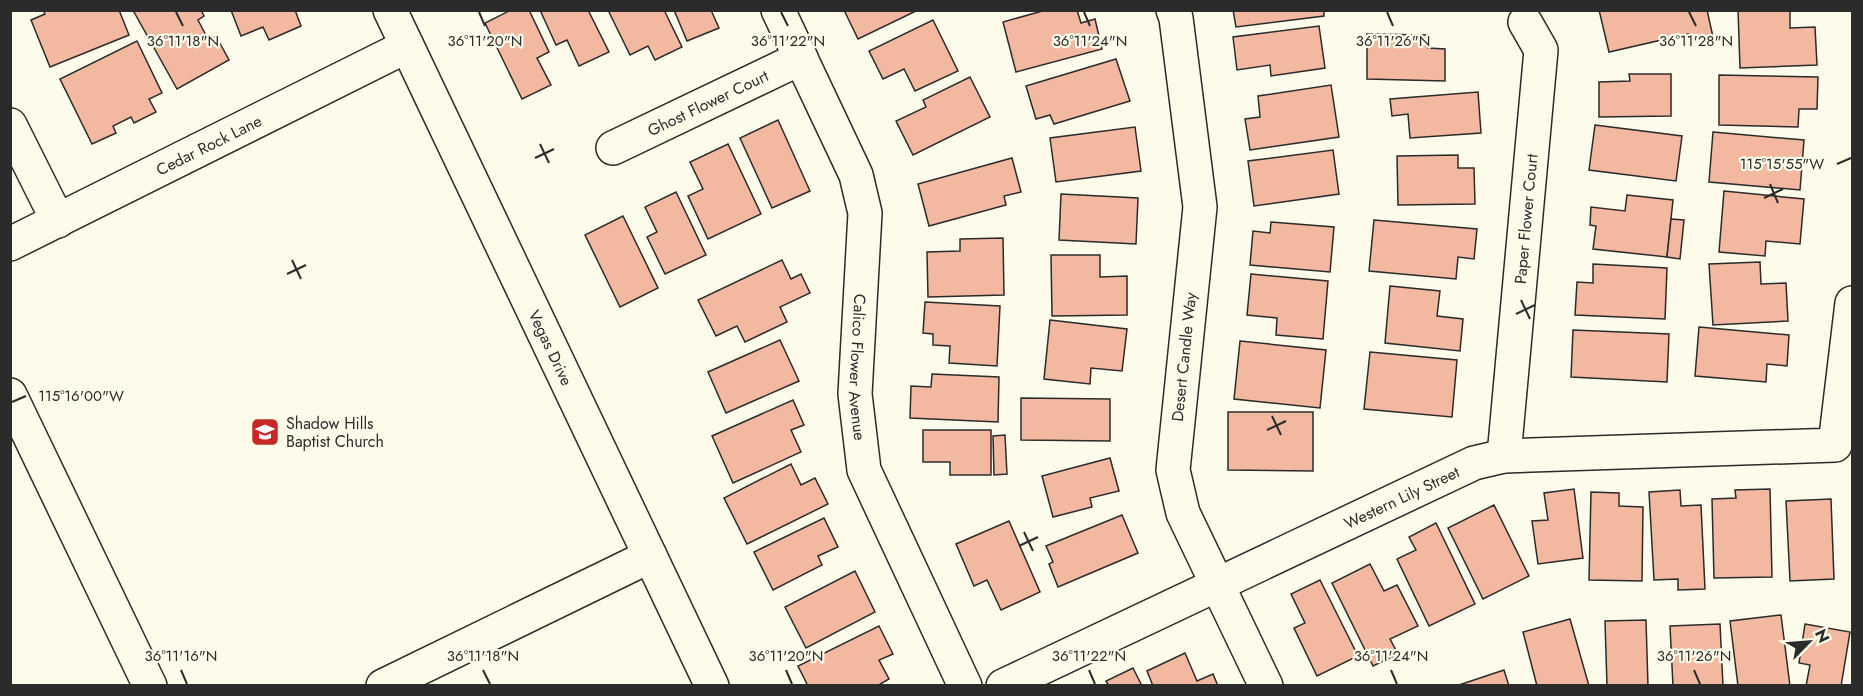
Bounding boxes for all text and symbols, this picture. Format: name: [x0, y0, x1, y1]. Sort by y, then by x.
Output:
text: 36°11'18"N: [147, 30, 219, 52]
text: 36°11'20"N: [448, 30, 522, 52]
text: 36°11'22"N: [751, 30, 825, 52]
text: 36°11'24"N: [1053, 30, 1127, 52]
text: 36°11'26"N: [1356, 30, 1430, 52]
text: 36°11'28"N: [1659, 30, 1733, 52]
street label: Ghost Flower Court: [643, 64, 772, 141]
street label: Cedar Rock Lane: [152, 109, 265, 181]
street label: Paper Flower Court: [1508, 153, 1543, 285]
text: 115°15'55"W: [1740, 153, 1824, 175]
street label: Desert Candle Way: [1166, 290, 1202, 423]
street label: Calico Flower Avenue: [843, 293, 872, 442]
street label: Vegas Drive: [523, 306, 579, 389]
text: 115°16'00"W: [38, 385, 124, 407]
place label: Shadow Hills Baptist Church: [286, 412, 384, 453]
school or university icon: Shadow Hills Baptist Church: [249, 416, 281, 448]
street label: Western Lily Street: [1340, 460, 1463, 534]
north arrow: [1779, 612, 1839, 672]
text: N: [1809, 625, 1835, 646]
text: 36°11'16"N: [145, 645, 217, 667]
text: 36°11'18"N: [447, 645, 519, 667]
text: 36°11'20"N: [749, 645, 823, 667]
text: 36°11'22"N: [1052, 645, 1126, 667]
text: 36°11'24"N: [1354, 645, 1428, 667]
text: 36°11'26"N: [1657, 645, 1731, 667]

